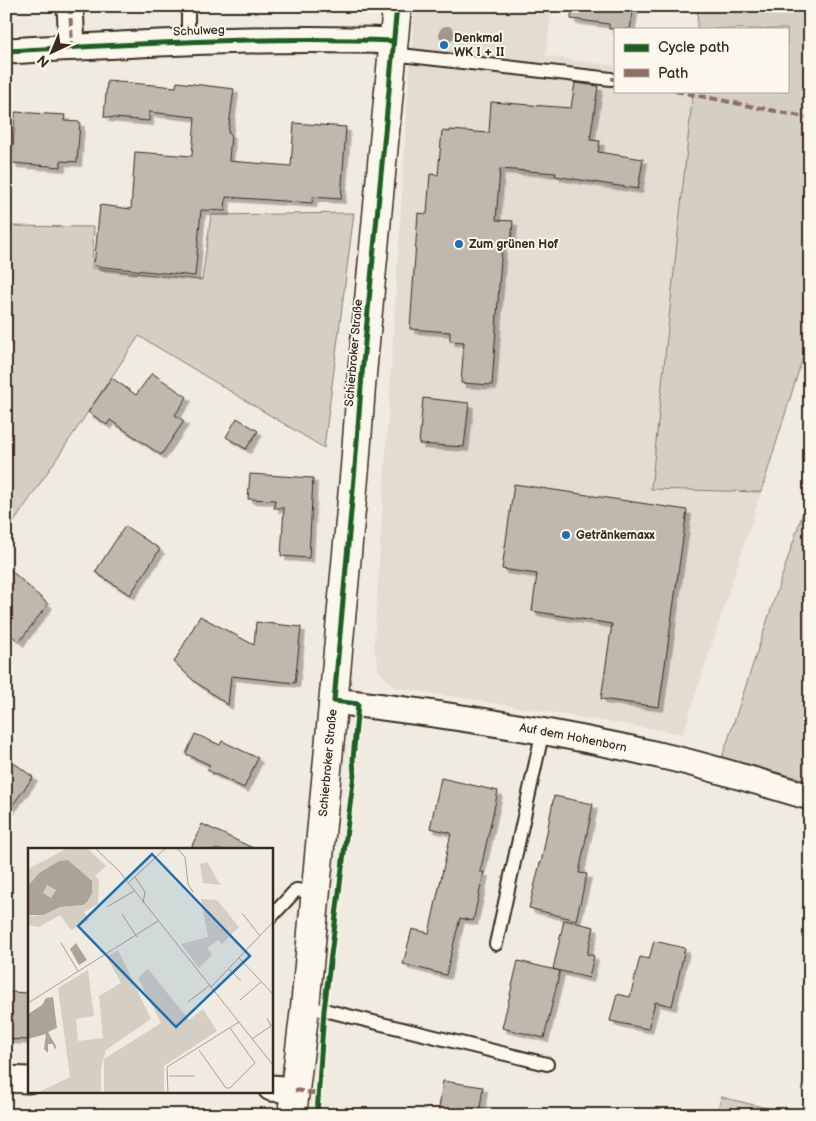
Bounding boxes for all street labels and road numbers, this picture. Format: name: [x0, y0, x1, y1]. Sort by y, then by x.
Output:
street label: Schulweg: [173, 23, 225, 39]
street label: Schierbroker Straße: [342, 299, 366, 407]
street label: Schierbroker Straße: [315, 708, 340, 817]
street label: Auf dem Hohenborn: [518, 720, 628, 755]

